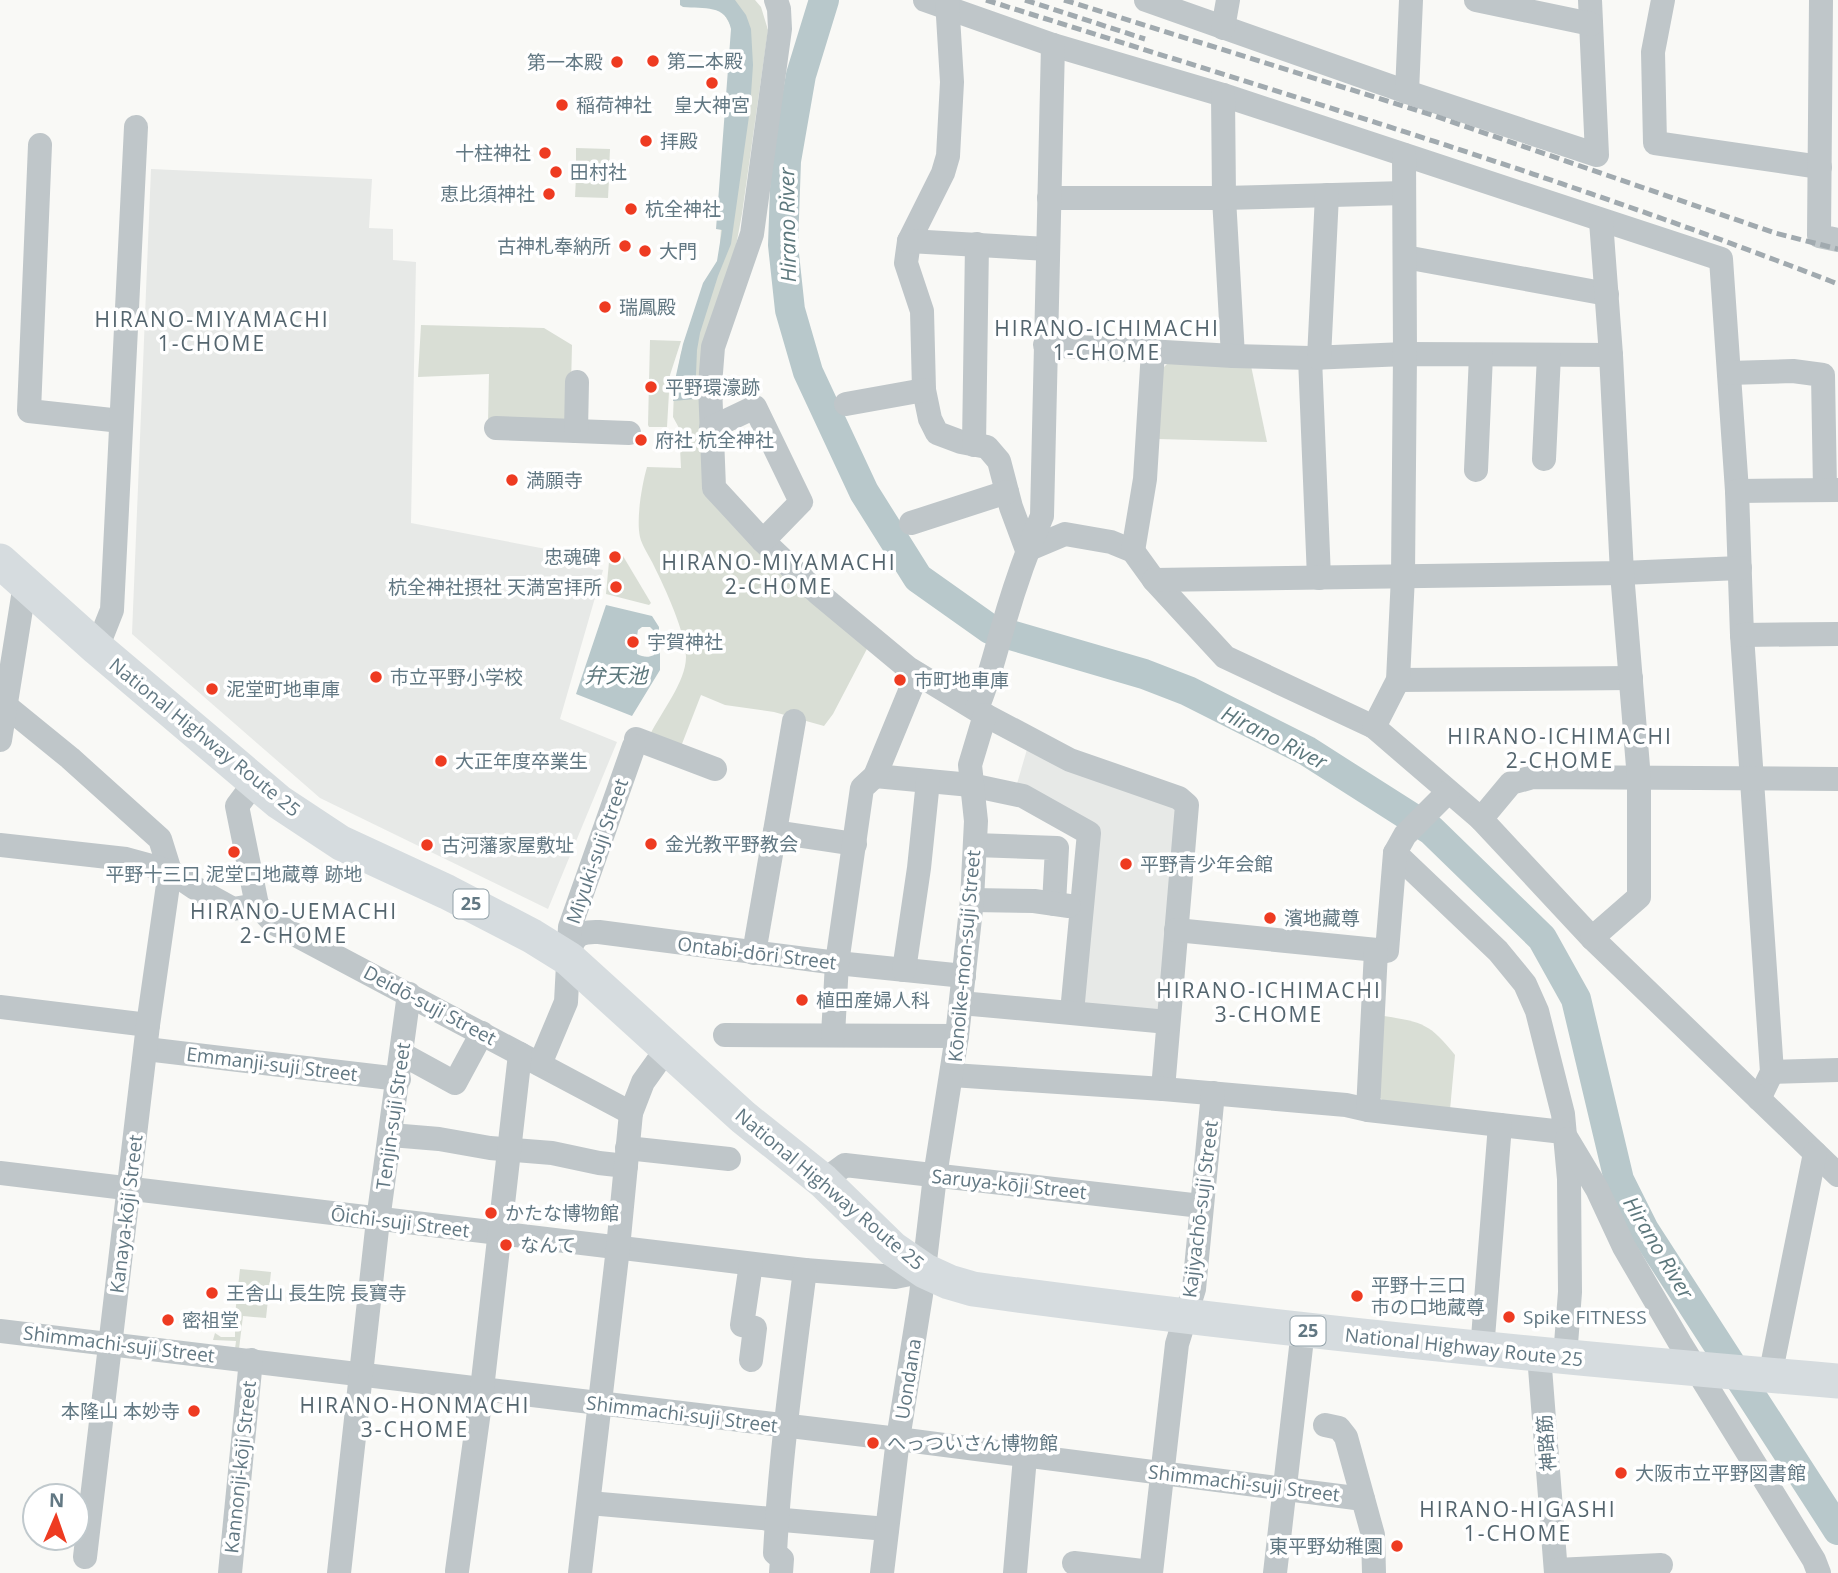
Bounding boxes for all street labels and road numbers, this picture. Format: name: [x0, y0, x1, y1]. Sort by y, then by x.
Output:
street label: National Highway Route 25: [104, 652, 306, 822]
street label: Miyuki-suji Street: [560, 775, 634, 927]
street label: Kōnoike-mon-suji Street: [942, 849, 986, 1063]
road number: 25: [454, 890, 489, 918]
street label: Ontabi-dōri Street: [676, 930, 838, 976]
street label: Deidō-suji Street: [359, 959, 501, 1051]
street label: Tenjin-suji Street: [370, 1040, 416, 1191]
street label: Emmanji-suji Street: [185, 1041, 359, 1087]
street label: National Highway Route 25: [730, 1102, 930, 1276]
street label: Kajiyachō-suji Street: [1176, 1119, 1224, 1299]
street label: Kanaya-kōji Street: [103, 1133, 149, 1295]
street label: Saruya-kōji Street: [930, 1163, 1088, 1205]
street label: Ōichi-suji Street: [329, 1201, 471, 1243]
road number: 25: [1290, 1316, 1326, 1346]
street label: Shimmachi-suji Street: [22, 1319, 216, 1369]
street label: National Highway Route 25: [1344, 1322, 1584, 1372]
street label: Uondana: [889, 1337, 927, 1421]
street label: Kannonji-kōji Street: [218, 1379, 262, 1555]
street label: Shimmachi-suji Street: [585, 1389, 779, 1439]
street label: 神路筋: [1531, 1413, 1561, 1473]
street label: Shimmachi-suji Street: [1147, 1458, 1341, 1508]

